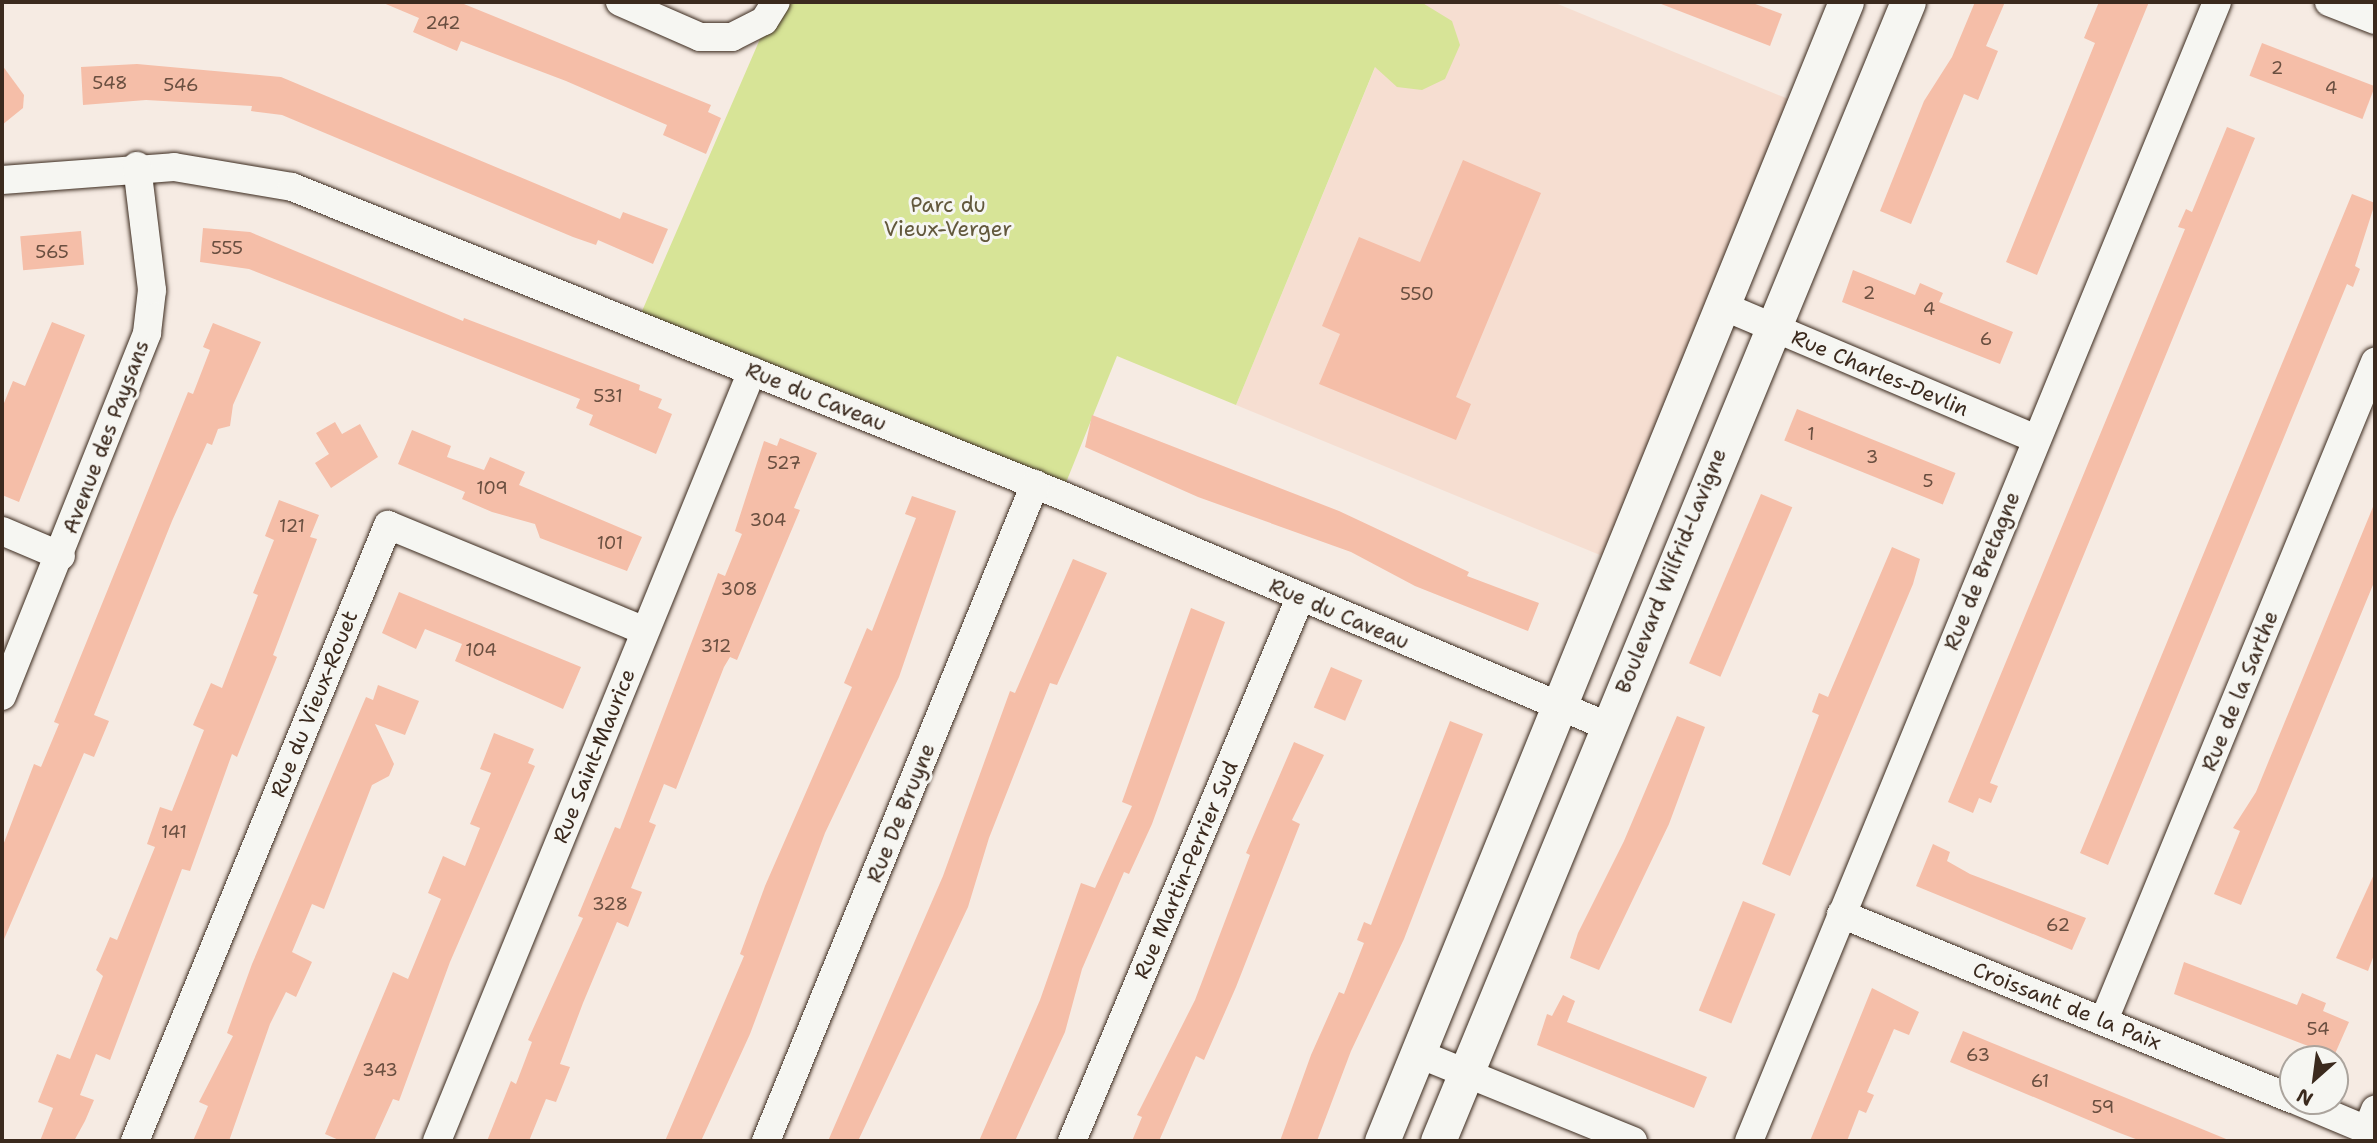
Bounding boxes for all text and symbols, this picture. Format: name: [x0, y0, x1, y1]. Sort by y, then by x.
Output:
house number: 242: [425, 12, 461, 34]
house number: 2: [2271, 57, 2283, 79]
house number: 548: [92, 72, 128, 94]
house number: 546: [163, 74, 199, 96]
house number: 4: [2325, 77, 2337, 99]
park label: Parc du Vieux-Verger: [884, 192, 1012, 242]
house number: 555: [211, 237, 243, 259]
house number: 565: [35, 241, 69, 263]
house number: 2: [1863, 282, 1875, 304]
house number: 550: [1400, 283, 1434, 305]
house number: 4: [1923, 298, 1935, 320]
street label: Rue Charles-Devlin: [1788, 324, 1972, 422]
house number: 6: [1980, 328, 1992, 350]
street label: Avenue des Paysans: [57, 337, 155, 537]
street label: Rue du Caveau: [742, 357, 890, 437]
house number: 531: [593, 385, 623, 407]
house number: 1: [1807, 423, 1815, 445]
street label: Boulevard Wilfrid-Lavigne: [1610, 445, 1732, 697]
house number: 3: [1866, 446, 1878, 468]
house number: 527: [767, 452, 801, 474]
house number: 5: [1922, 470, 1934, 492]
house number: 109: [476, 477, 508, 499]
street label: Rue de Bretagne: [1939, 488, 2025, 654]
house number: 304: [750, 509, 786, 531]
house number: 121: [279, 515, 305, 537]
house number: 101: [597, 532, 623, 554]
street label: Rue du Caveau: [1265, 573, 1413, 655]
house number: 308: [720, 578, 758, 600]
street label: Rue du Vieux-Rouet: [265, 607, 363, 801]
street label: Rue de la Sarthe: [2196, 607, 2284, 775]
house number: 312: [701, 635, 731, 657]
house number: 104: [465, 639, 497, 661]
street label: Rue Saint-Maurice: [548, 665, 640, 847]
street label: Rue De Bruyne: [862, 740, 940, 886]
street label: Rue Martin-Perrier Sud: [1129, 757, 1243, 983]
house number: 141: [161, 821, 187, 843]
house number: 328: [592, 893, 628, 915]
house number: 62: [2046, 914, 2070, 936]
street label: Croissant de la Paix: [1969, 957, 2165, 1055]
house number: 54: [2306, 1018, 2330, 1040]
house number: 63: [1966, 1044, 1990, 1066]
north arrow: [2279, 1045, 2349, 1115]
house number: 343: [362, 1059, 398, 1081]
house number: 61: [2031, 1070, 2049, 1092]
text: N: [2292, 1083, 2317, 1112]
house number: 59: [2092, 1096, 2114, 1118]

